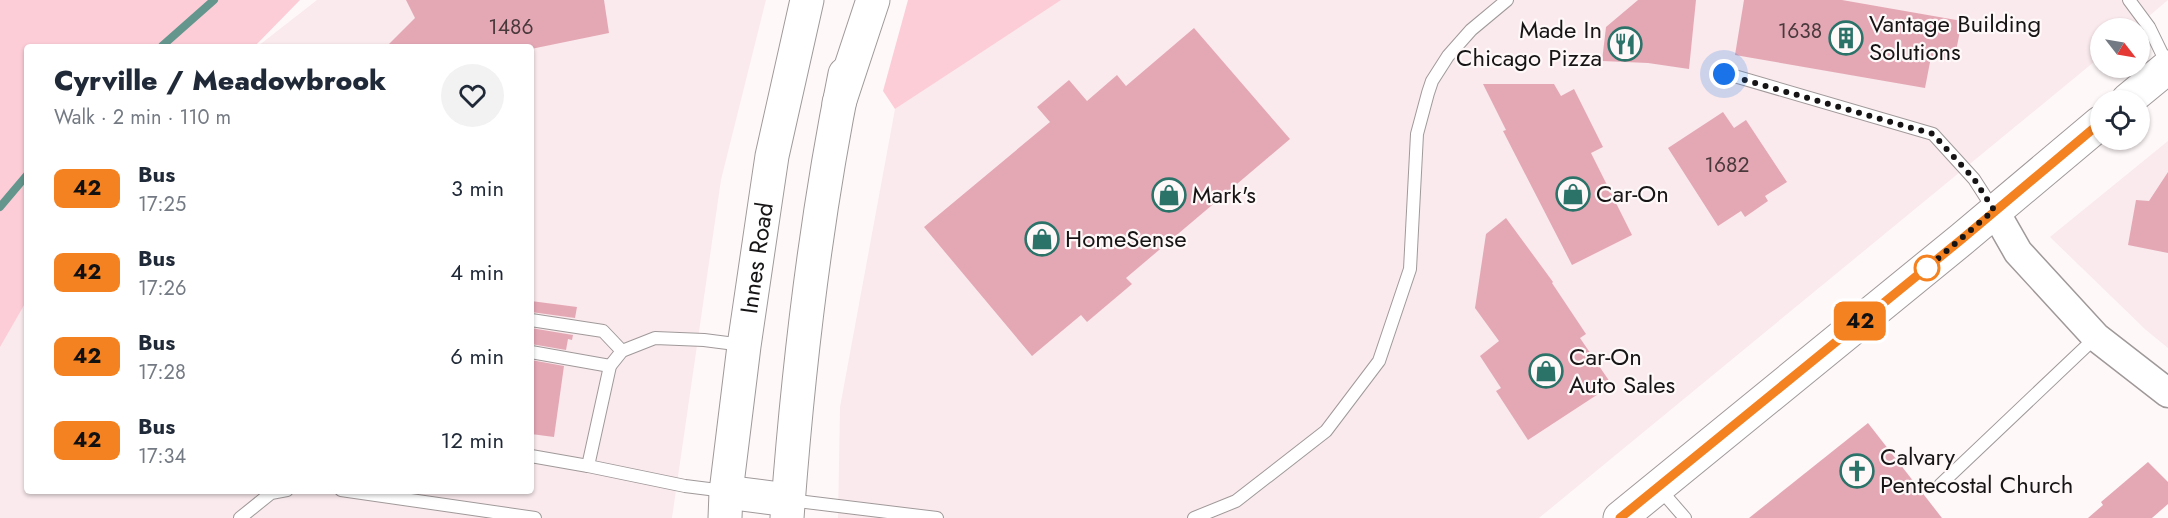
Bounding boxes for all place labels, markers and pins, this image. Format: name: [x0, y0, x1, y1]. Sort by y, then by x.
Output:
place label: Vantage Building Solutions: [1869, 6, 2041, 69]
place label: Made In Chicago Pizza: [1456, 12, 1602, 75]
building icon: Vantage Building Solutions: [1828, 20, 1864, 56]
restaurant icon: Made In Chicago Pizza: [1607, 26, 1643, 62]
shop icon: Car-On: [1555, 176, 1591, 212]
place label: Car-On: [1596, 176, 1669, 211]
shop icon: Mark's: [1151, 177, 1187, 213]
place label: Mark's: [1192, 177, 1256, 212]
shop icon: HomeSense: [1024, 221, 1060, 257]
place label: HomeSense: [1065, 221, 1187, 256]
unlabelled marker: [1914, 255, 1940, 281]
place label: Car-On Auto Sales: [1569, 339, 1675, 402]
shop icon: Car-On Auto Sales: [1528, 353, 1564, 389]
place label: Calvary Pentecostal Church: [1880, 439, 2073, 502]
church icon: Calvary Pentecostal Church: [1839, 453, 1875, 489]

